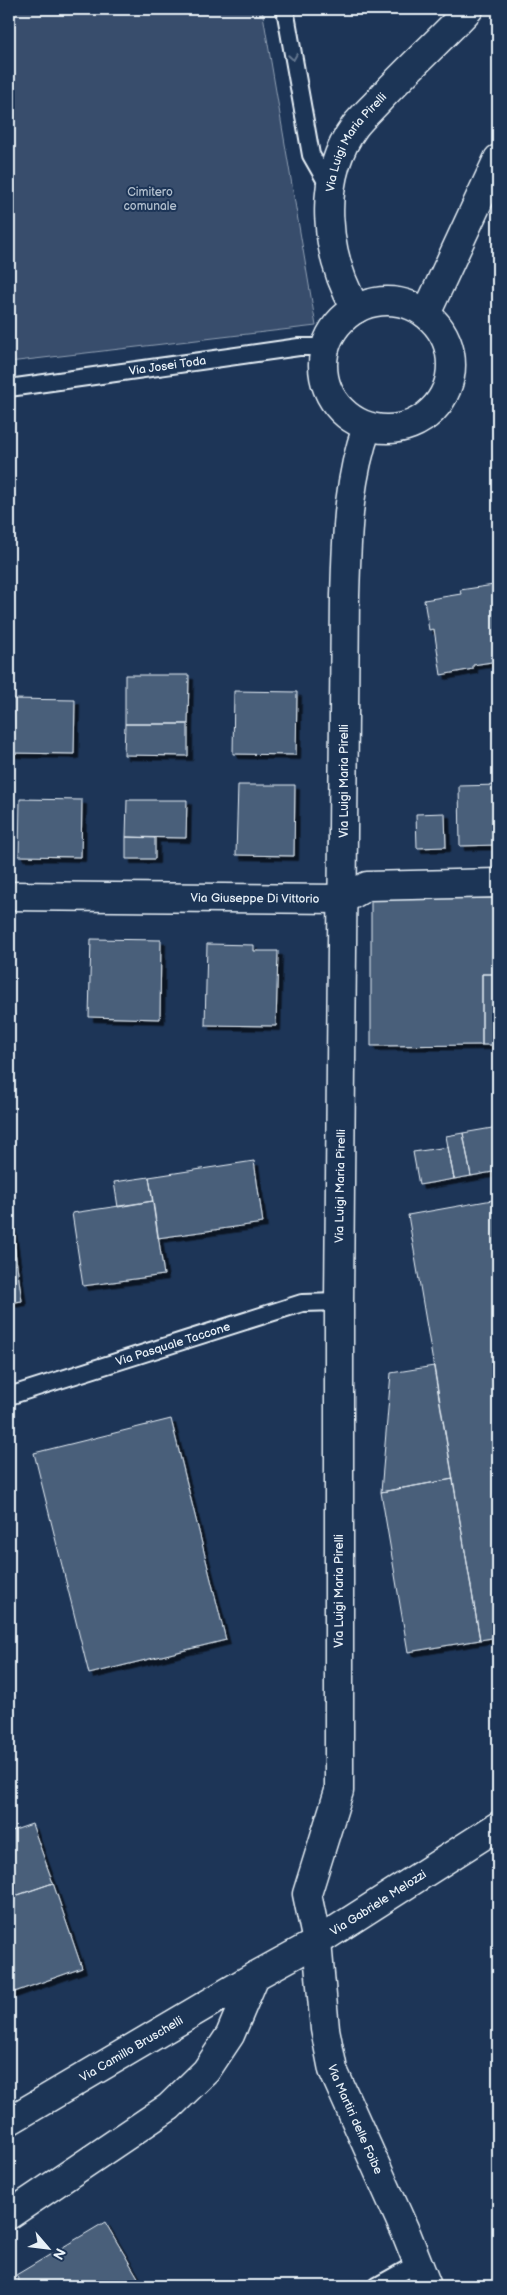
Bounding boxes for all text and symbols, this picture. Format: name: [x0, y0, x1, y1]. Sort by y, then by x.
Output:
one-way arrow: [287, 53, 297, 61]
street label: Via Luigi Maria Pirelli: [323, 90, 390, 193]
park label: Cimitero comunale: [123, 185, 177, 214]
street label: Via Josei Toda: [128, 353, 207, 379]
street label: Via Luigi Maria Pirelli: [337, 724, 352, 838]
street label: Via Giuseppe Di Vittorio: [191, 891, 320, 907]
street label: Via Luigi Maria Pirelli: [332, 1129, 349, 1243]
street label: Via Pasquale Taccone: [114, 1319, 232, 1370]
street label: Via Luigi Maria Pirelli: [332, 1534, 347, 1648]
street label: Via Gabriele Melozzi: [328, 1867, 430, 1939]
street label: Via Camillo Bruschelli: [77, 2013, 186, 2086]
street label: Via Martiri delle Foibe: [324, 2063, 386, 2177]
north arrow: [22, 2222, 72, 2272]
text: N: [49, 2245, 69, 2263]

